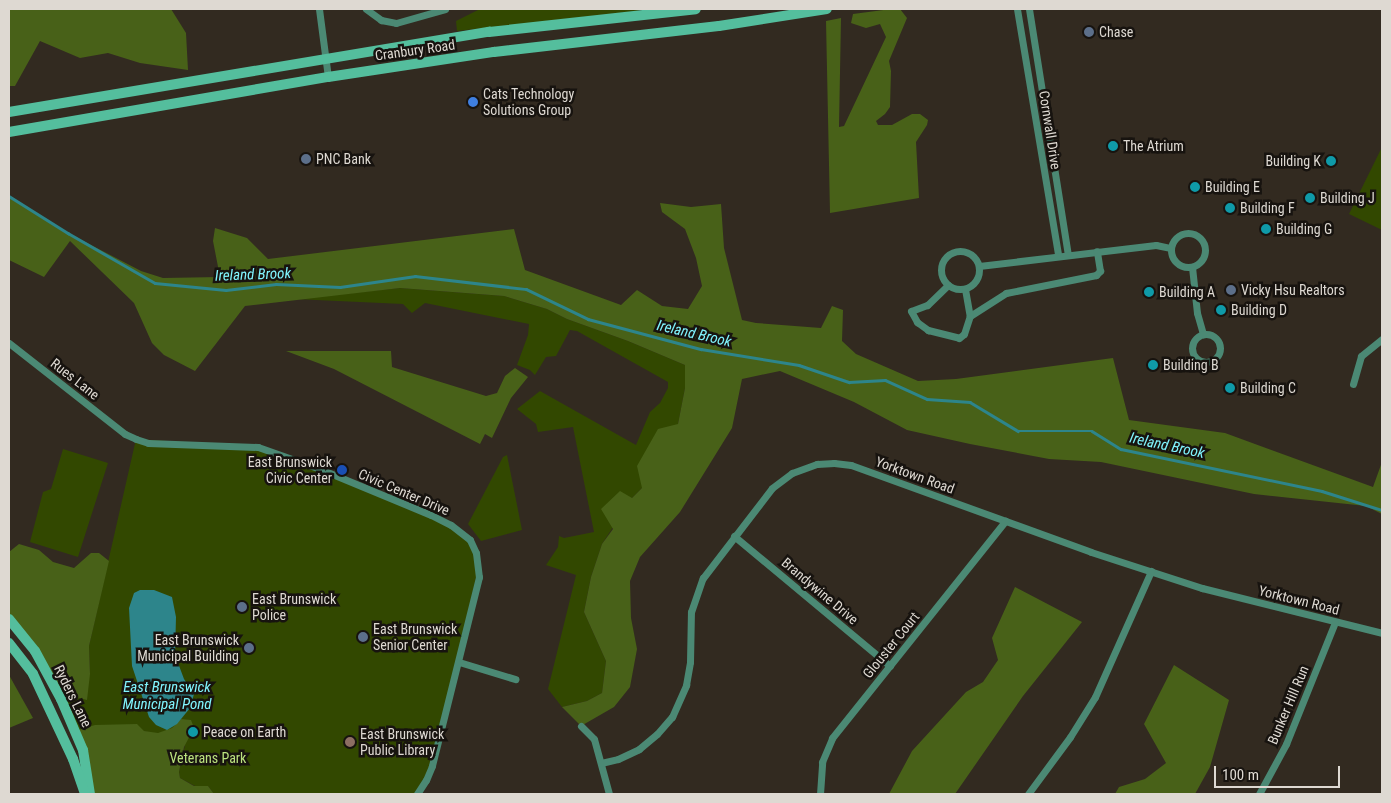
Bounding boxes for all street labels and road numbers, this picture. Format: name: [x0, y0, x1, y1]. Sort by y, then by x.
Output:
street label: Cranbury Road: [374, 36, 456, 64]
street label: Cornwall Drive: [1035, 89, 1065, 171]
street label: Rues Lane: [47, 355, 103, 403]
street label: Yorktown Road: [873, 453, 957, 497]
street label: Civic Center Drive: [356, 465, 452, 519]
street label: Brandywine Drive: [778, 554, 862, 628]
street label: Yorktown Road: [1257, 582, 1341, 618]
street label: Glouster Court: [859, 608, 923, 682]
street label: Ryders Lane: [51, 662, 95, 730]
street label: Bunker Hill Run: [1264, 663, 1312, 747]

